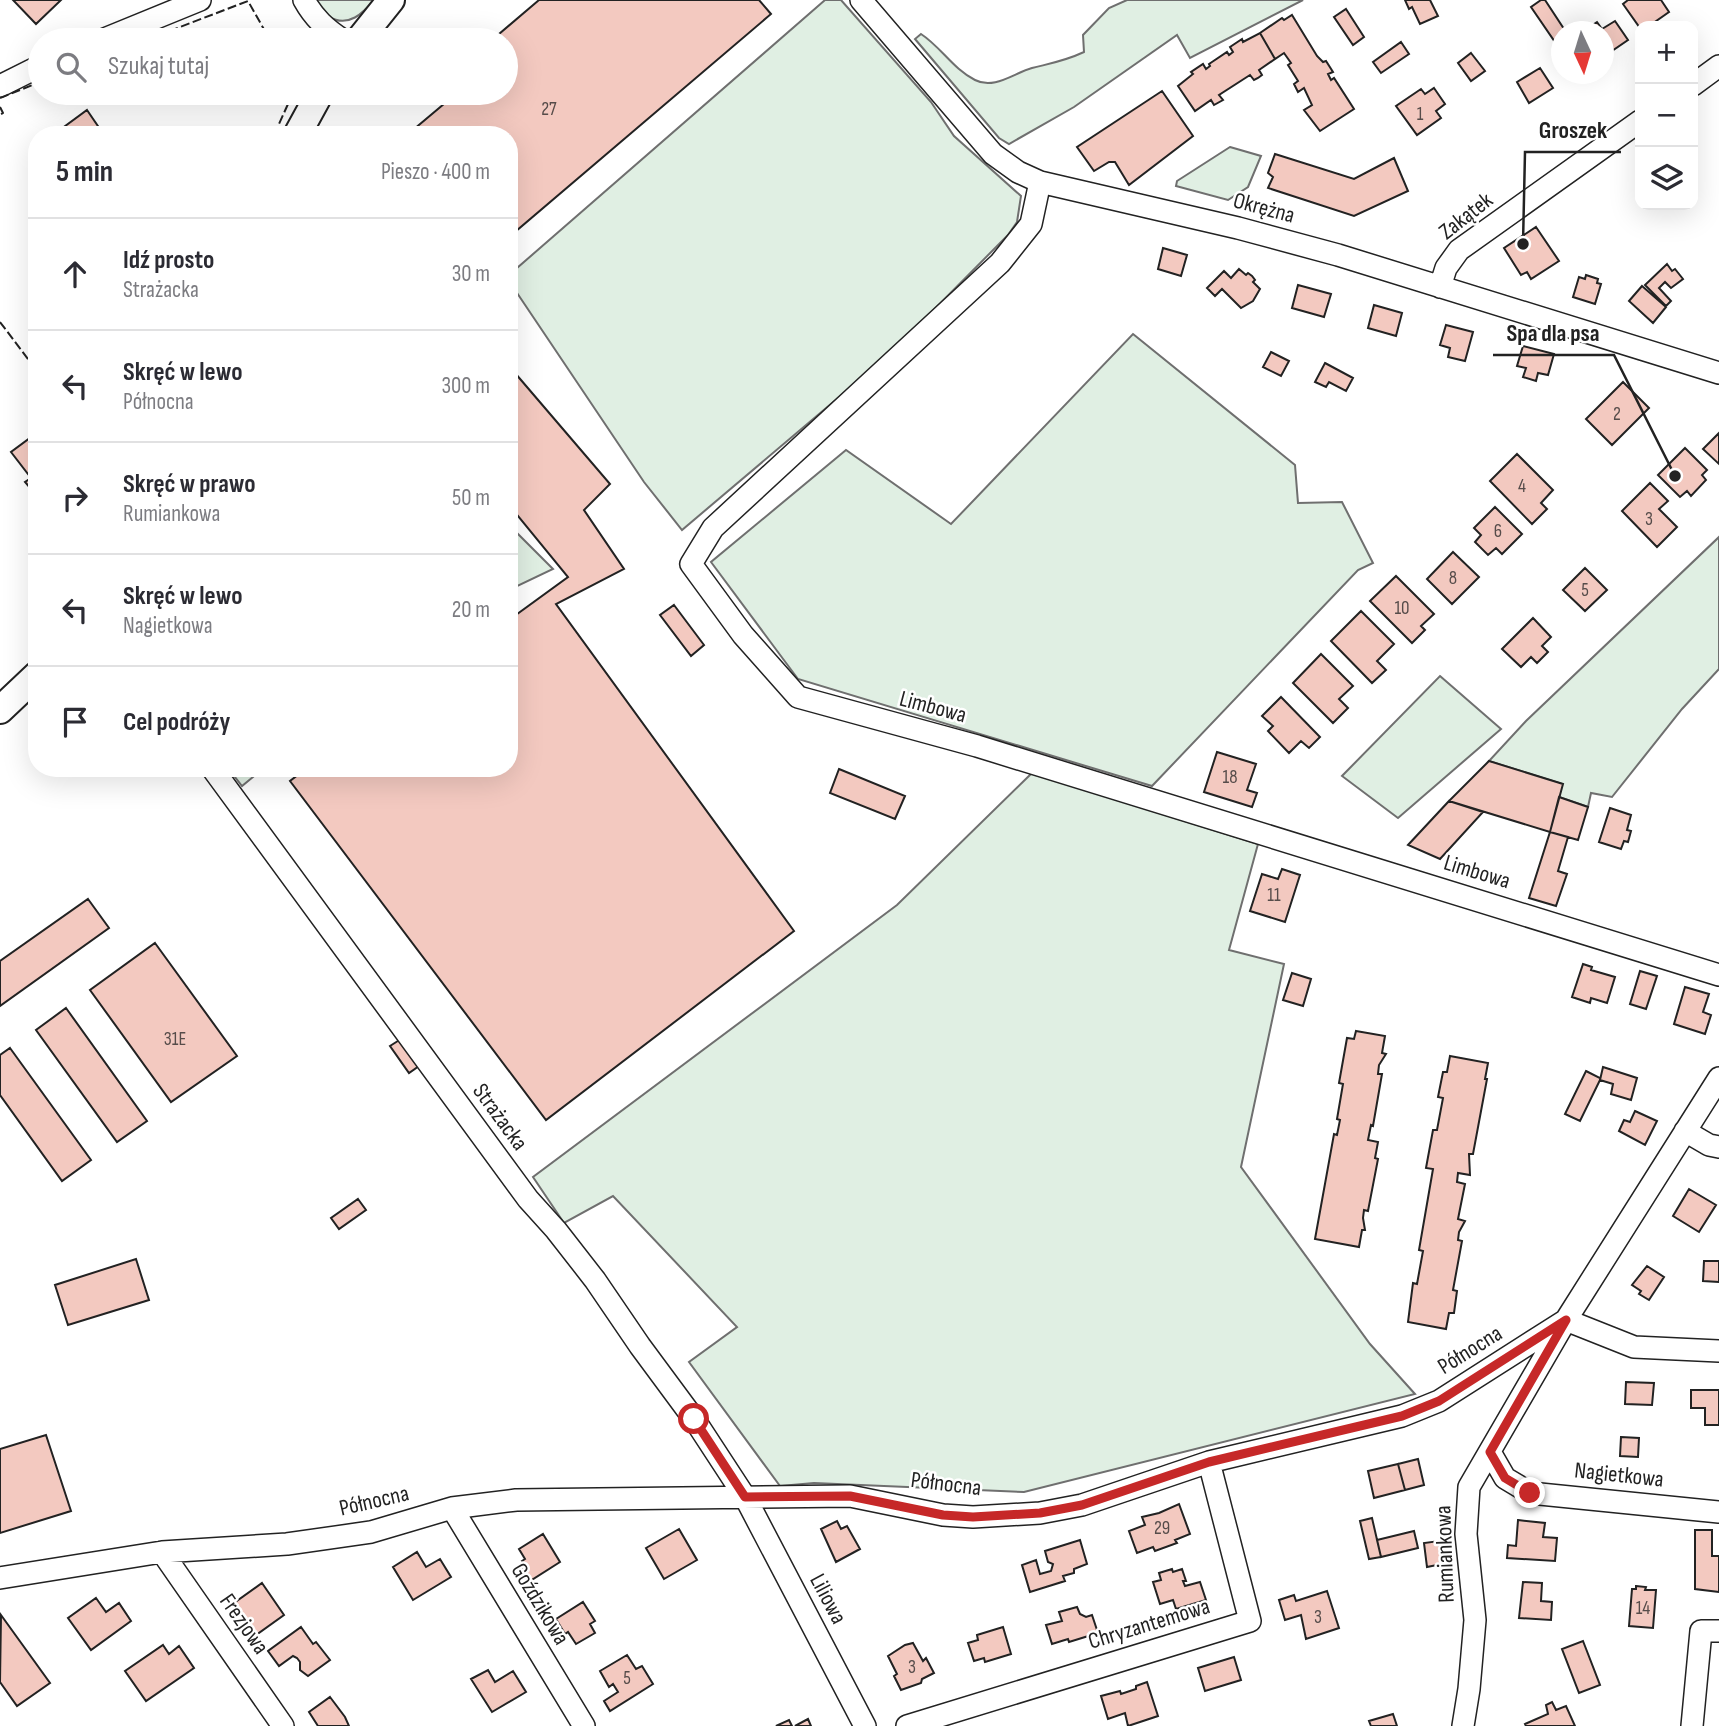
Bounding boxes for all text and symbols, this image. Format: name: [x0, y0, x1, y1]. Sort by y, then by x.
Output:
north arrow: [1551, 21, 1614, 84]
map controls: [1635, 21, 1698, 210]
button: +: [1635, 21, 1698, 84]
search box: [28, 28, 518, 105]
icon: search: [52, 48, 90, 86]
text: Szukaj tutaj: [108, 51, 209, 82]
button: −: [1635, 84, 1698, 147]
house number: 27: [541, 98, 557, 121]
house number: 1: [1417, 103, 1424, 126]
callout: Groszek: [1525, 107, 1621, 152]
text: Groszek: [1539, 116, 1607, 145]
button: layers: [1635, 147, 1698, 210]
text: 5 min: [56, 154, 113, 190]
text: Pieszo · 400 m: [381, 158, 490, 186]
street label: Okrężna: [1230, 186, 1298, 230]
street label: Zakątek: [1433, 186, 1499, 246]
text: Idź prosto: [123, 245, 214, 276]
icon: ahead: [56, 255, 94, 293]
text: 30 m: [452, 260, 490, 288]
text: Strażacka: [123, 276, 199, 304]
callout: Spa dla psa: [1493, 310, 1614, 355]
text: Spa dla psa: [1506, 319, 1600, 348]
text: Skręć w lewo: [123, 357, 243, 388]
icon: left: [56, 367, 94, 405]
text: 300 m: [441, 372, 490, 400]
text: Północna: [123, 388, 194, 416]
house number: 2: [1613, 403, 1621, 426]
text: Skręć w prawo: [123, 469, 256, 500]
house number: 4: [1518, 475, 1526, 498]
icon: right: [56, 479, 94, 517]
text: 50 m: [452, 484, 490, 512]
text: Rumiankowa: [123, 500, 220, 528]
house number: 3: [1645, 508, 1653, 531]
house number: 6: [1494, 520, 1502, 543]
house number: 8: [1449, 567, 1457, 590]
house number: 5: [1581, 579, 1589, 602]
text: Skręć w lewo: [123, 581, 243, 612]
icon: left: [56, 591, 94, 629]
text: 20 m: [452, 596, 490, 624]
house number: 10: [1394, 597, 1410, 620]
text: Nagietkowa: [123, 612, 213, 640]
street label: Limbowa: [897, 685, 969, 729]
icon: arrive: [56, 703, 94, 741]
text: Cel podróży: [123, 707, 230, 738]
house number: 18: [1223, 766, 1237, 789]
street label: Limbowa: [1440, 849, 1514, 895]
house number: 11: [1267, 884, 1281, 907]
house number: 31E: [164, 1028, 186, 1051]
street label: Strażacka: [466, 1078, 534, 1156]
street label: Północna: [1433, 1319, 1507, 1381]
route start: [678, 1403, 709, 1434]
street label: Nagietkowa: [1573, 1456, 1665, 1494]
street label: Północna: [909, 1466, 983, 1502]
route end: [1514, 1477, 1545, 1508]
street label: Północna: [336, 1479, 412, 1523]
street label: Rumiankowa: [1429, 1505, 1461, 1603]
house number: 29: [1154, 1517, 1170, 1540]
street label: Goździkowa: [505, 1558, 575, 1650]
street label: Liliowa: [803, 1569, 853, 1629]
street label: Frezjowa: [213, 1588, 275, 1660]
street label: Chryzantemowa: [1085, 1592, 1213, 1656]
house number: 14: [1636, 1597, 1650, 1620]
house number: 3: [1314, 1606, 1322, 1629]
house number: 3: [908, 1656, 916, 1679]
house number: 5: [623, 1667, 631, 1690]

